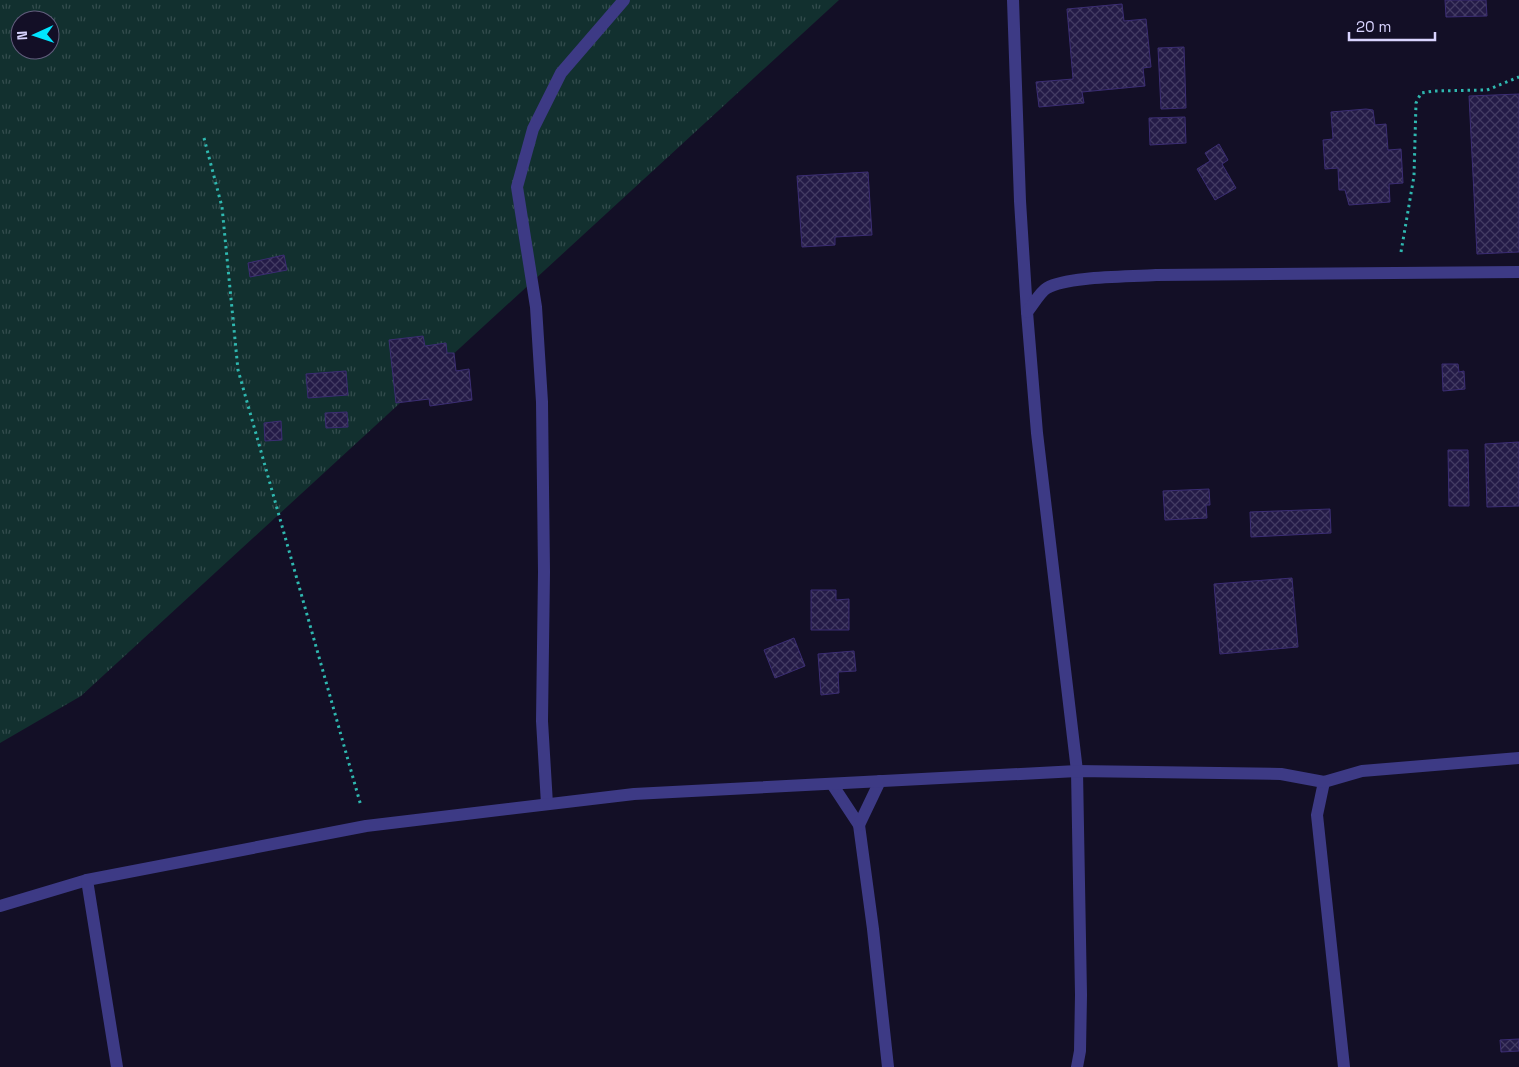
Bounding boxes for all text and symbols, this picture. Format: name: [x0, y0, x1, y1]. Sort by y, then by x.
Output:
north arrow: [10, 10, 60, 60]
scale bar: [1349, 10, 1435, 42]
text: 20 m: [1356, 17, 1391, 36]
text: N: [13, 31, 31, 41]

